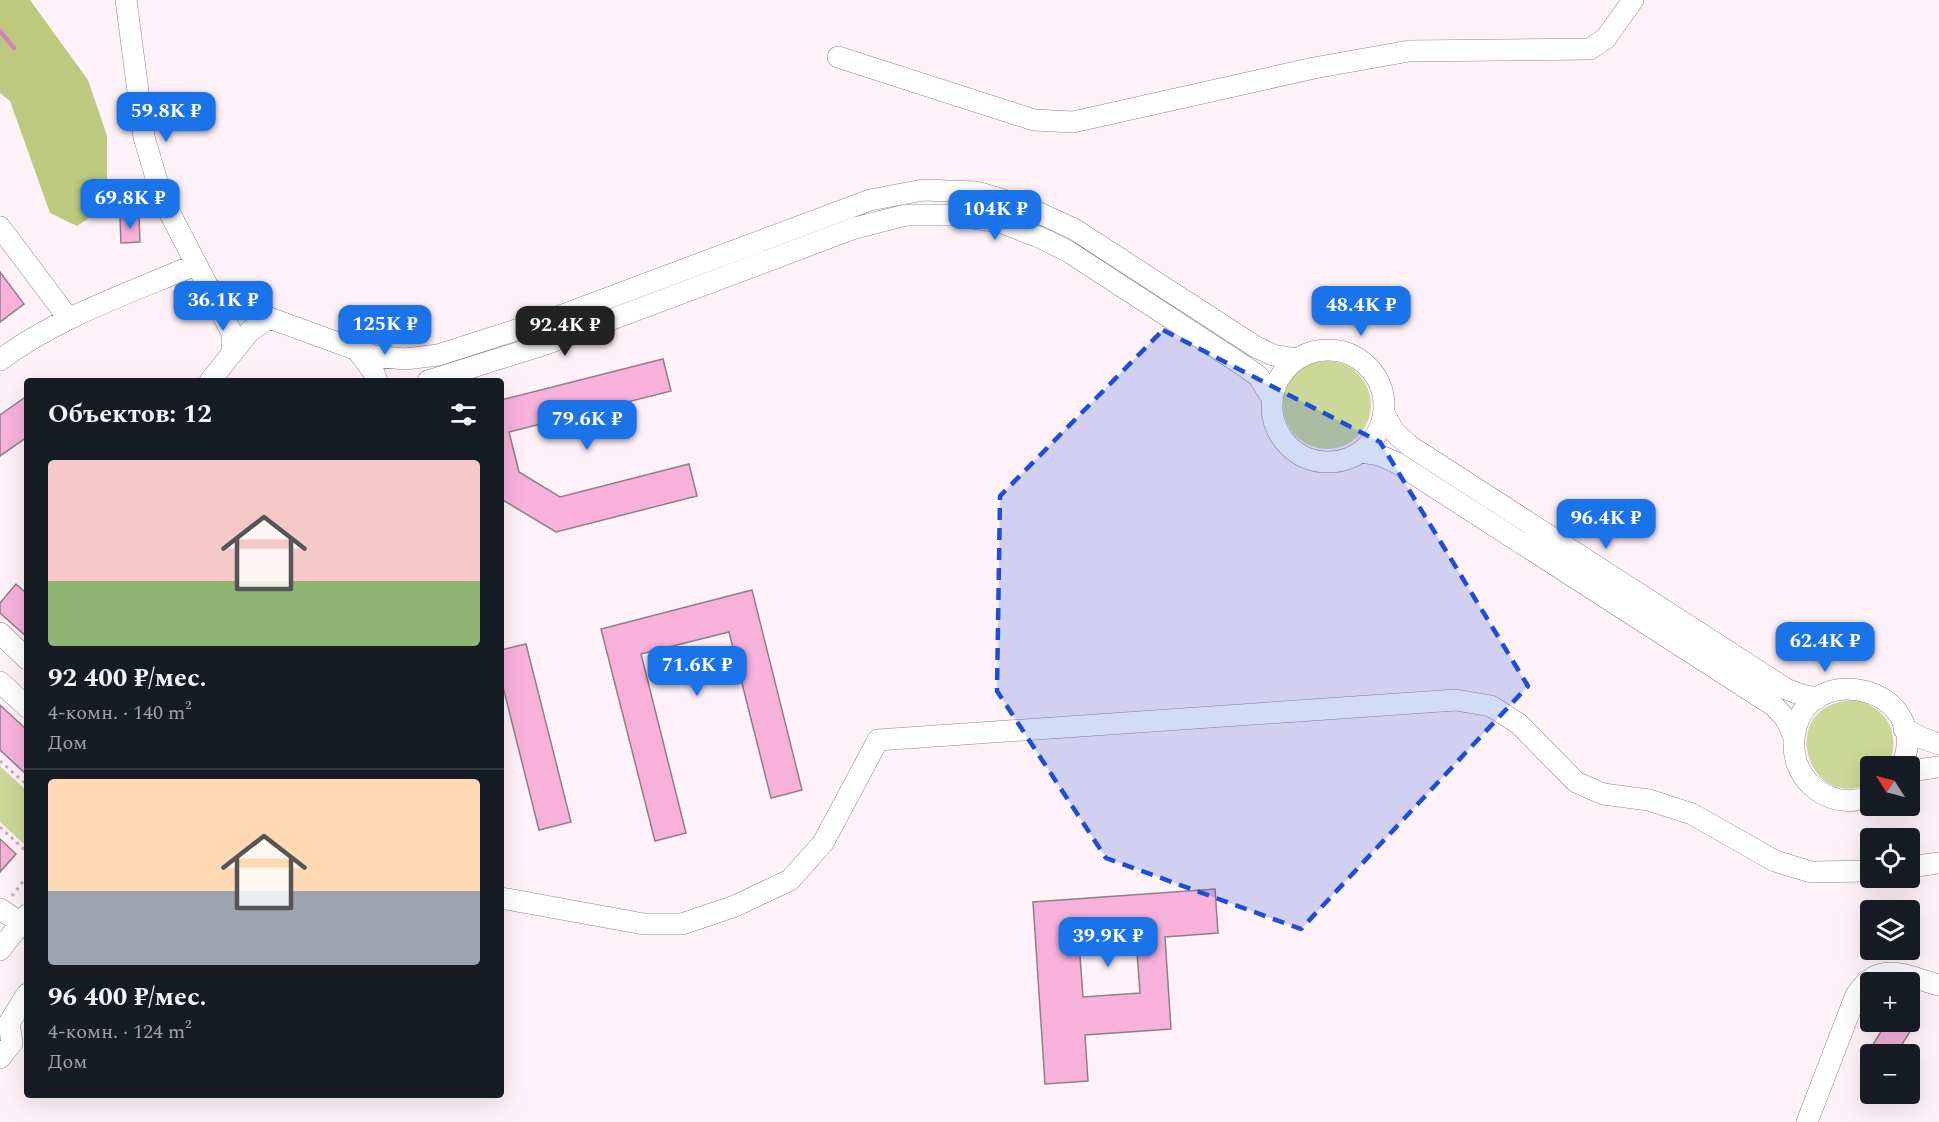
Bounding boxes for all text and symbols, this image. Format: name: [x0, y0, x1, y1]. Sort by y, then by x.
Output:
pin: 59.8K ₽: [111, 92, 221, 143]
text: 59.8K ₽: [131, 96, 201, 126]
pin: 69.8K ₽: [75, 179, 185, 230]
text: 69.8K ₽: [95, 183, 165, 213]
pin: 104K ₽: [946, 190, 1044, 241]
text: 104K ₽: [962, 194, 1028, 224]
pin: 36.1K ₽: [168, 281, 278, 332]
text: 36.1K ₽: [188, 285, 258, 315]
pin: 48.4K ₽: [1306, 286, 1416, 337]
text: 48.4K ₽: [1326, 290, 1396, 320]
pin: 125K ₽: [336, 305, 434, 356]
pin: 92.4K ₽: [510, 306, 620, 357]
text: 125K ₽: [352, 309, 418, 339]
text: 92.4K ₽: [530, 310, 600, 340]
text: Объектов: 12: [48, 394, 212, 434]
icon: filters: [447, 398, 480, 431]
pin: 79.6K ₽: [532, 400, 642, 451]
text: 79.6K ₽: [552, 404, 622, 434]
icon: home: [210, 499, 318, 607]
pin: 96.4K ₽: [1551, 499, 1661, 550]
text: 96.4K ₽: [1571, 503, 1641, 533]
pin: 62.4K ₽: [1770, 622, 1880, 673]
text: 62.4K ₽: [1790, 626, 1860, 656]
pin: 71.6K ₽: [642, 646, 752, 697]
text: 71.6K ₽: [662, 650, 732, 680]
text: 92 400 ₽/мес.: [48, 658, 207, 698]
text: 4-комн. · 140 m²: [48, 698, 192, 728]
text: Дом: [48, 728, 87, 758]
north arrow: [1860, 756, 1920, 816]
map controls: [1860, 756, 1920, 1104]
icon: home: [210, 818, 318, 926]
button: locate: [1860, 828, 1920, 888]
button: layers: [1860, 900, 1920, 960]
pin: 39.9K ₽: [1053, 917, 1163, 968]
text: 39.9K ₽: [1073, 921, 1143, 951]
button: +: [1860, 972, 1920, 1032]
text: 96 400 ₽/мес.: [48, 977, 207, 1017]
text: 4-комн. · 124 m²: [48, 1017, 192, 1047]
button: −: [1860, 1044, 1920, 1104]
text: Дом: [48, 1047, 87, 1077]

